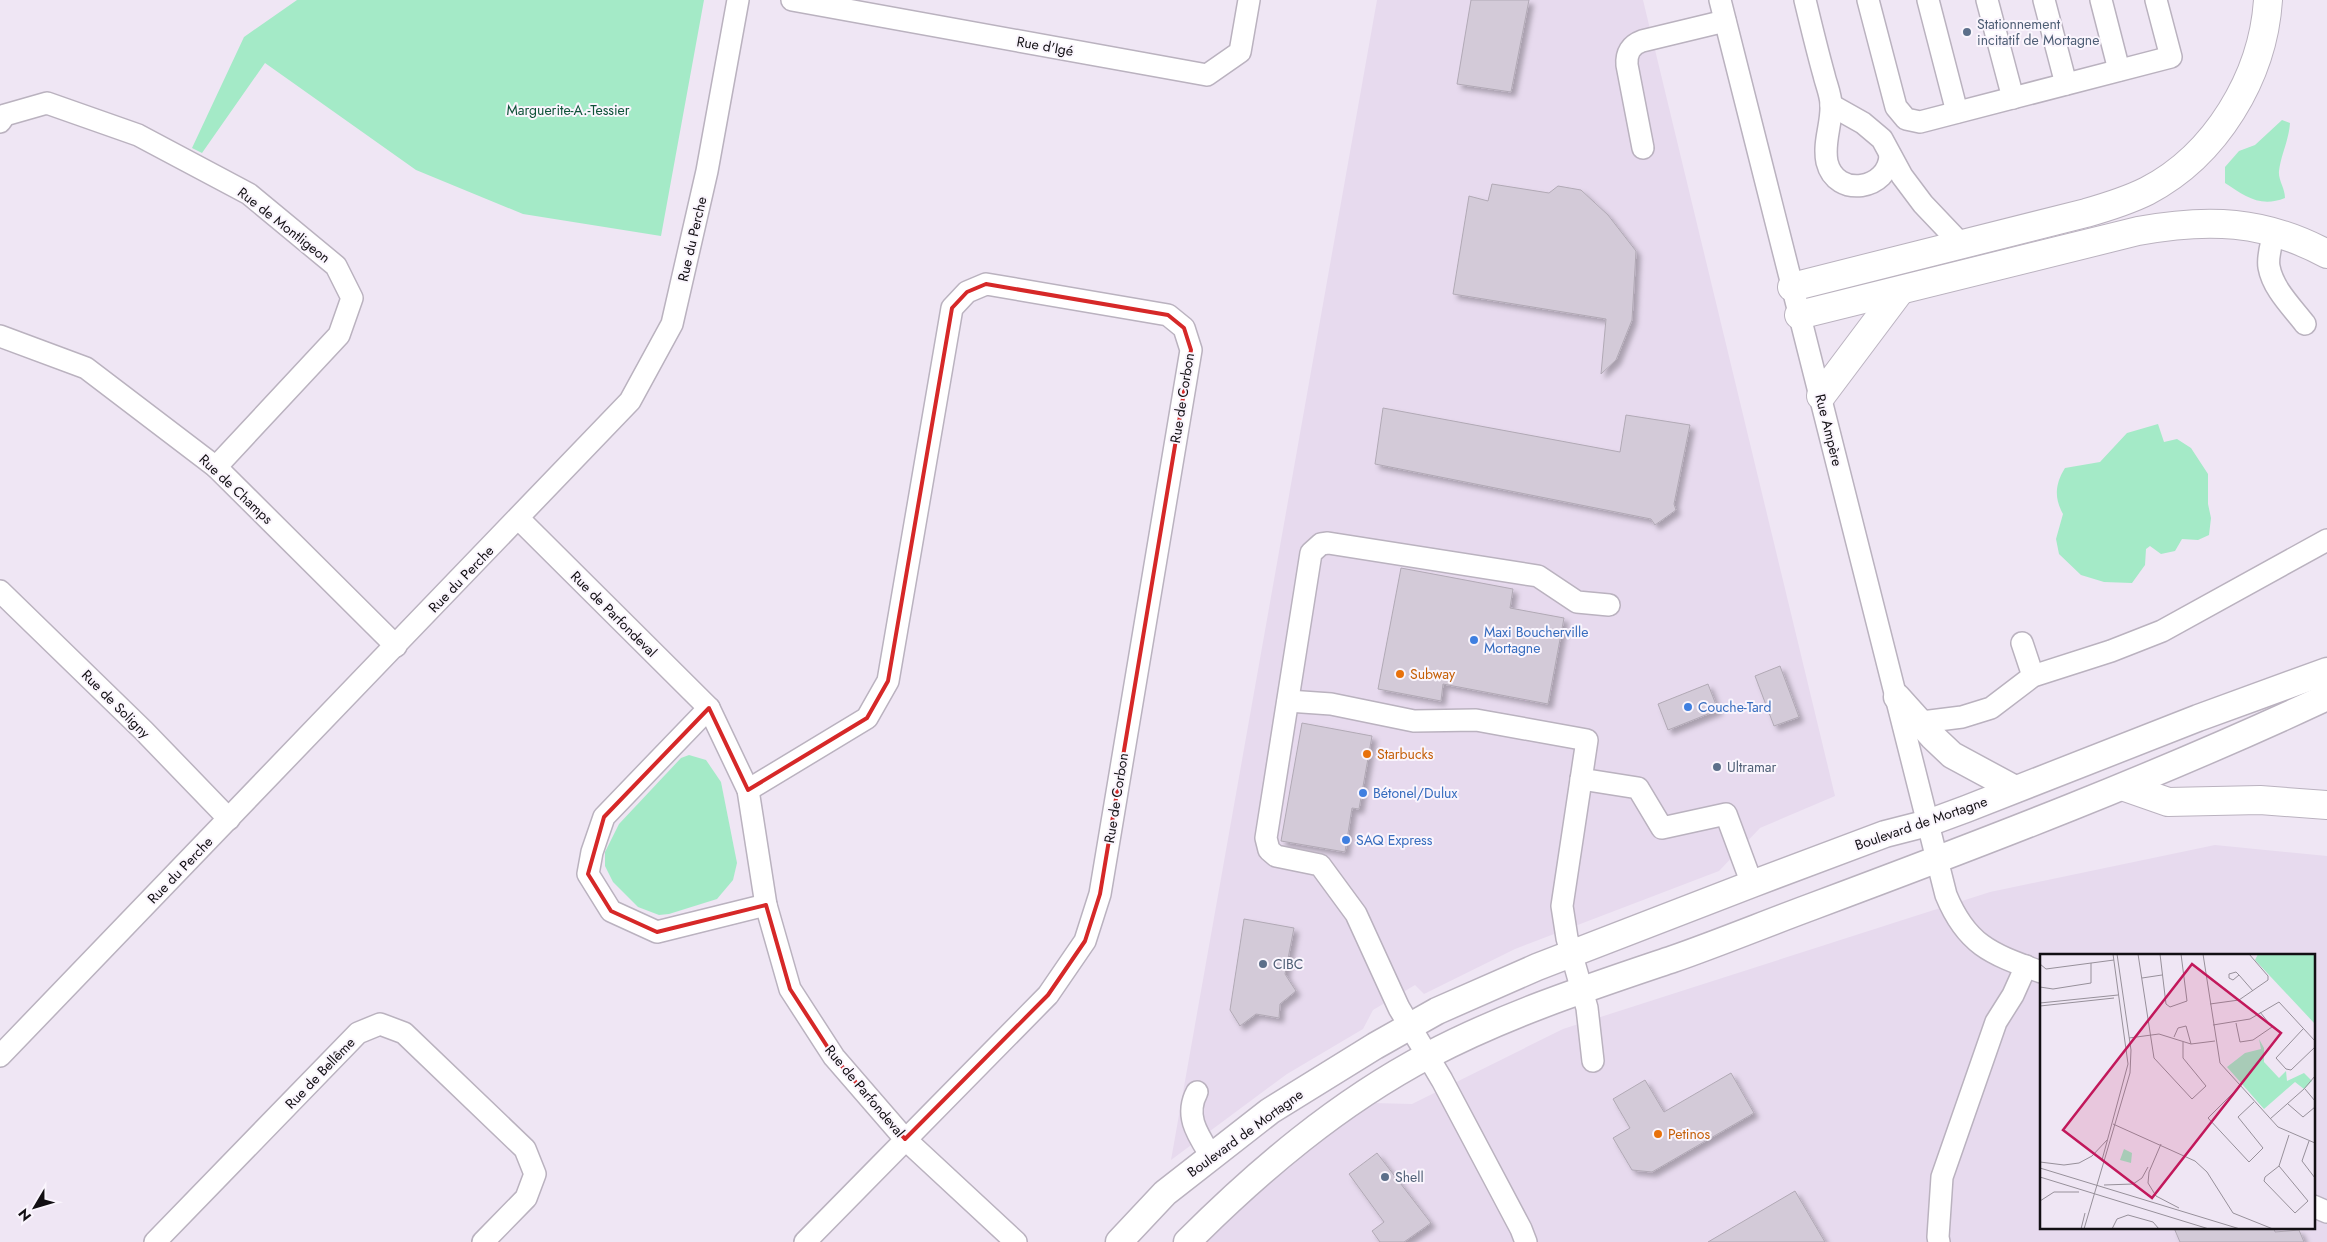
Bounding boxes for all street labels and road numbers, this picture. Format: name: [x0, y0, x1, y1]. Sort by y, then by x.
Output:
street label: Rue d'Igé: [1015, 31, 1075, 61]
street label: Rue de Montligeon: [233, 182, 335, 268]
street label: Rue du Perche: [673, 195, 711, 283]
street label: Rue de Corbon: [1165, 351, 1199, 445]
street label: Rue Ampère: [1810, 392, 1848, 468]
street label: Rue de Champs: [195, 450, 278, 529]
street label: Rue du Perche: [424, 541, 498, 617]
street label: Rue de Parfondeval: [566, 566, 662, 662]
street label: Rue de Soligny: [77, 665, 155, 743]
street label: Rue de Corbon: [1099, 751, 1133, 845]
street label: Boulevard de Mortagne: [1852, 791, 1990, 855]
street label: Rue du Perche: [143, 832, 217, 908]
street label: Rue de Bellême: [281, 1033, 359, 1113]
street label: Rue de Parfondeval: [820, 1041, 910, 1141]
street label: Boulevard de Mortagne: [1183, 1084, 1307, 1182]

